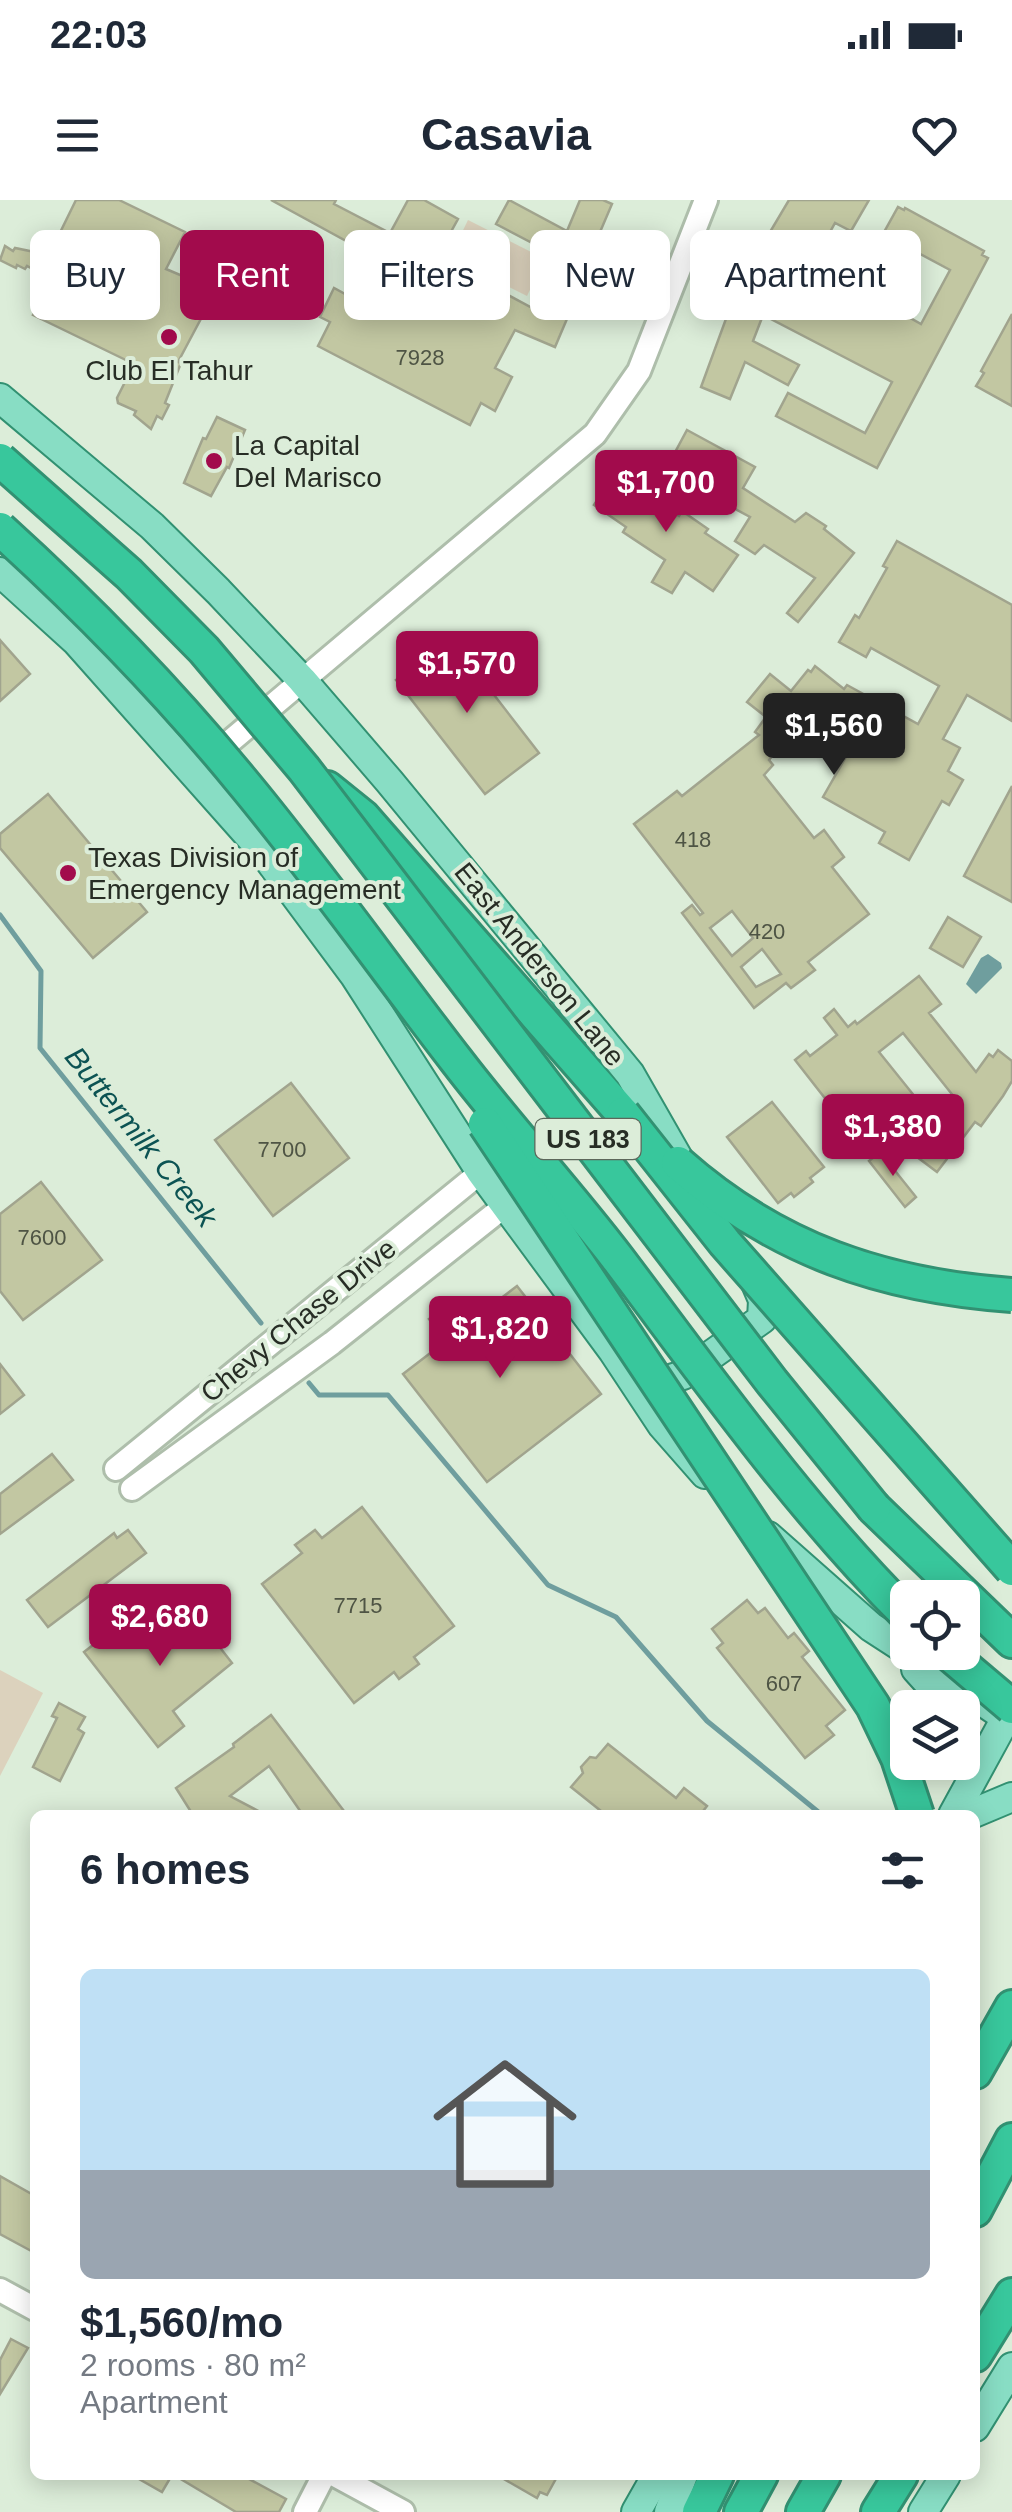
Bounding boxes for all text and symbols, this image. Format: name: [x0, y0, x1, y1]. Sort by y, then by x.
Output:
text: 22:03: [50, 14, 147, 56]
icon: menu: [50, 108, 105, 163]
icon: heart: [907, 108, 962, 163]
text: Casavia: [421, 109, 591, 160]
chip: Buy: [30, 230, 160, 320]
chip: Rent: [180, 230, 324, 320]
chip: Filters: [344, 230, 510, 320]
chip: New: [530, 230, 670, 320]
chip: Apartment: [690, 230, 921, 320]
marker: Club El Tahur: [158, 326, 180, 348]
house number: 7928: [396, 345, 444, 370]
place label: Club El Tahur: [85, 355, 253, 386]
place label: La Capital Del Marisco: [234, 430, 382, 493]
marker: La Capital Del Marisco: [203, 450, 225, 472]
pin: $1,700: [585, 450, 747, 535]
text: $1,700: [617, 464, 715, 500]
pin: $1,570: [386, 631, 548, 716]
text: $1,570: [418, 645, 516, 681]
pin: $1,560: [753, 693, 915, 778]
text: $1,560: [785, 707, 883, 743]
house number: 418: [675, 827, 711, 852]
place label: Texas Division of Emergency Management: [88, 842, 401, 905]
street label: East Anderson Lane: [448, 857, 631, 1072]
marker: Texas Division of Emergency Management: [57, 862, 79, 884]
house number: 420: [749, 919, 785, 944]
water label: Buttermilk Creek: [59, 1040, 225, 1235]
pin: $1,380: [812, 1094, 974, 1179]
text: $1,380: [844, 1108, 942, 1144]
road number: US 183: [536, 1119, 640, 1159]
house number: 7700: [258, 1137, 306, 1162]
house number: 7600: [18, 1225, 66, 1250]
street label: Chevy Chase Drive: [195, 1232, 402, 1408]
pin: $1,820: [419, 1296, 581, 1381]
text: $1,820: [451, 1310, 549, 1346]
map controls: [890, 1580, 980, 1780]
button: locate: [890, 1580, 980, 1670]
pin: $2,680: [79, 1584, 241, 1669]
house number: 7715: [334, 1593, 382, 1618]
text: $2,680: [111, 1598, 209, 1634]
house number: 607: [766, 1671, 802, 1696]
button: layers: [890, 1690, 980, 1780]
icon: filters: [875, 1843, 930, 1898]
text: 6 homes: [80, 1846, 250, 1893]
icon: home: [415, 2034, 595, 2214]
text: $1,560/mo: [80, 2299, 283, 2346]
text: 2 rooms · 80 m²: [80, 2347, 306, 2383]
text: Apartment: [80, 2384, 228, 2420]

